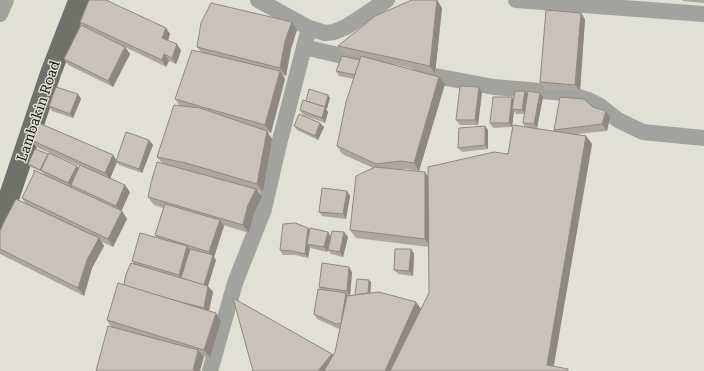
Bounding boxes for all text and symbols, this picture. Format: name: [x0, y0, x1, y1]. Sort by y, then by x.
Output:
street label: Lambakin Road: [13, 58, 63, 164]

